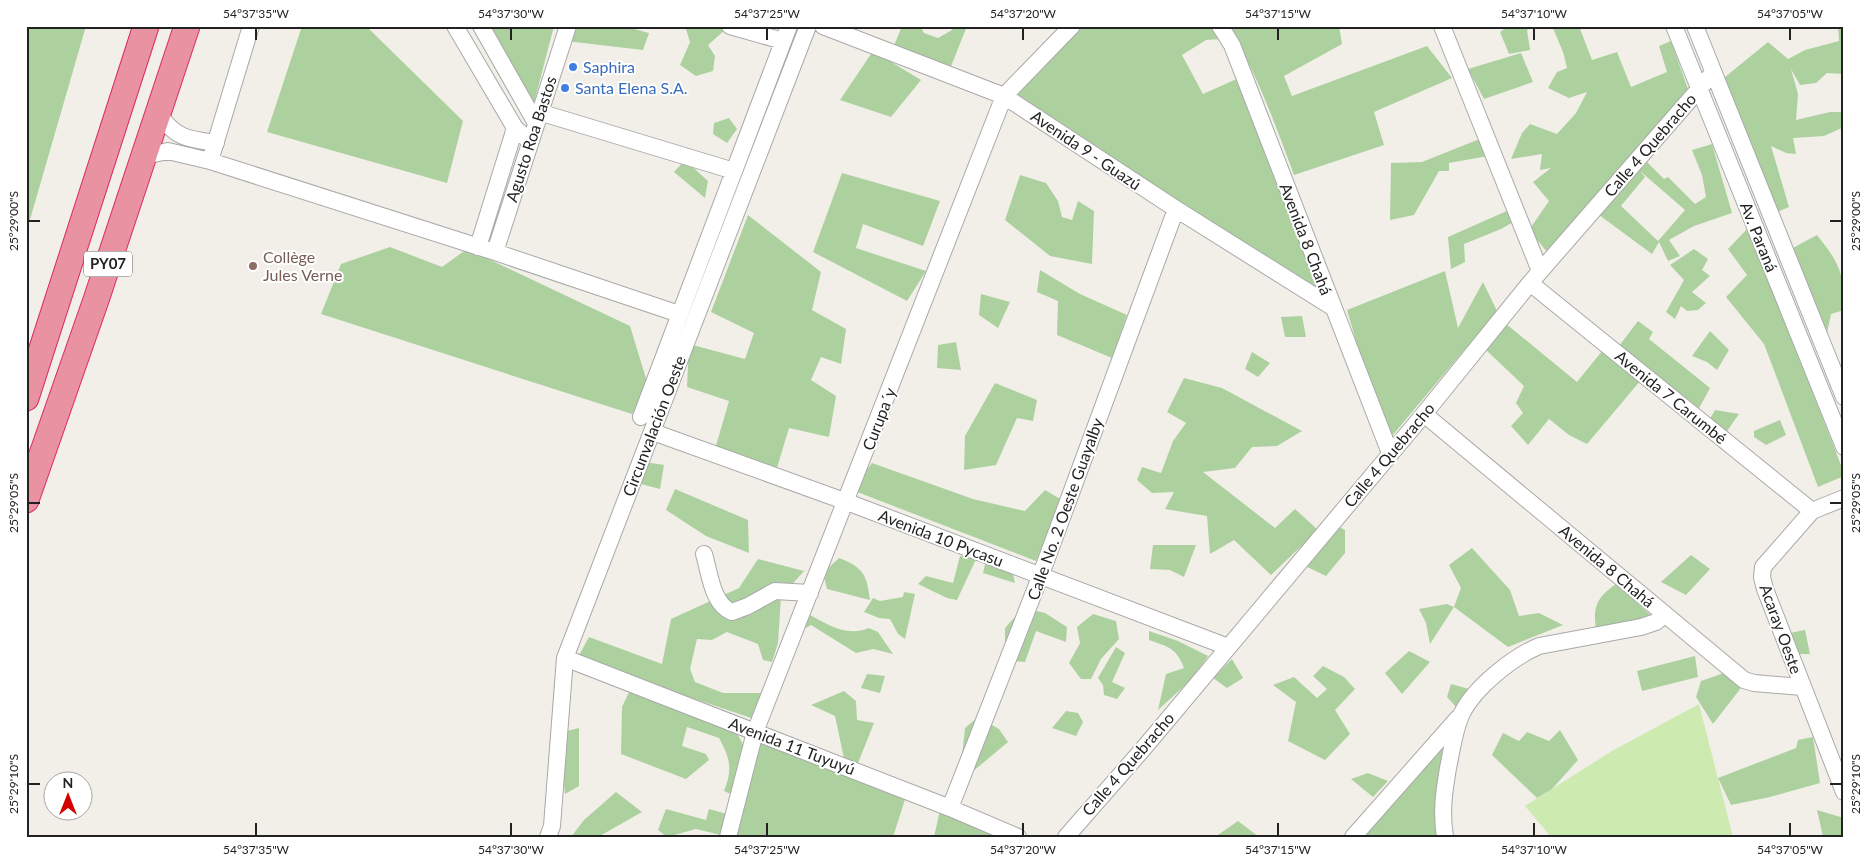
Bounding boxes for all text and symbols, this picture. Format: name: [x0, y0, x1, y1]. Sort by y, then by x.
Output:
text: 54°37'35"W: [223, 6, 290, 21]
text: 54°37'30"W: [478, 6, 545, 21]
text: 54°37'25"W: [734, 6, 801, 21]
text: 54°37'20"W: [990, 6, 1057, 21]
text: 54°37'15"W: [1245, 6, 1312, 21]
text: 54°37'10"W: [1501, 6, 1568, 21]
text: 54°37'05"W: [1757, 6, 1824, 21]
place label: Saphira: [583, 57, 635, 76]
marker: Saphira: [567, 61, 579, 73]
street label: Agusto Roa Bastos: [501, 73, 560, 204]
place label: Santa Elena S.A.: [575, 78, 688, 97]
marker: Santa Elena S.A.: [559, 82, 571, 94]
street label: Calle 4 Quebracho: [1600, 89, 1700, 200]
street label: Avenida 9 - Guazú: [1028, 106, 1145, 193]
street label: Avenida 8 Chahá: [1276, 180, 1337, 297]
text: 25°29'00"S: [6, 191, 21, 251]
text: 25°29'00"S: [1848, 191, 1863, 251]
street label: Av. Paraná: [1737, 199, 1782, 275]
place label: Collège Jules Verne: [263, 247, 342, 284]
road number: PY07: [84, 252, 132, 276]
marker: Collège Jules Verne: [247, 260, 259, 272]
street label: Avenida 7 Carumbé: [1612, 346, 1731, 447]
street label: Circunvalación Oeste: [618, 353, 689, 499]
street label: Curupa´y: [858, 384, 899, 453]
street label: Calle 4 Quebracho: [1339, 399, 1438, 511]
street label: Calle No. 2 Oeste Guayalby: [1023, 414, 1107, 602]
text: 25°29'05"S: [6, 473, 21, 533]
text: 25°29'05"S: [1848, 473, 1863, 533]
street label: Avenida 10 Pycasu: [876, 505, 1006, 570]
street label: Avenida 8 Chahá: [1556, 520, 1659, 611]
street label: Acaray Oeste: [1756, 581, 1806, 676]
street label: Calle 4 Quebracho: [1078, 708, 1178, 819]
street label: Avenida 11 Tuyuyú: [726, 713, 858, 778]
text: 25°29'10"S: [6, 754, 21, 814]
text: 25°29'10"S: [1848, 754, 1863, 814]
north arrow: [42, 770, 92, 820]
text: N: [63, 774, 73, 791]
text: 54°37'35"W: [223, 842, 290, 857]
text: 54°37'30"W: [478, 842, 545, 857]
text: 54°37'25"W: [734, 842, 801, 857]
text: 54°37'20"W: [990, 842, 1057, 857]
text: 54°37'15"W: [1245, 842, 1312, 857]
text: 54°37'10"W: [1501, 842, 1568, 857]
text: 54°37'05"W: [1757, 842, 1824, 857]

